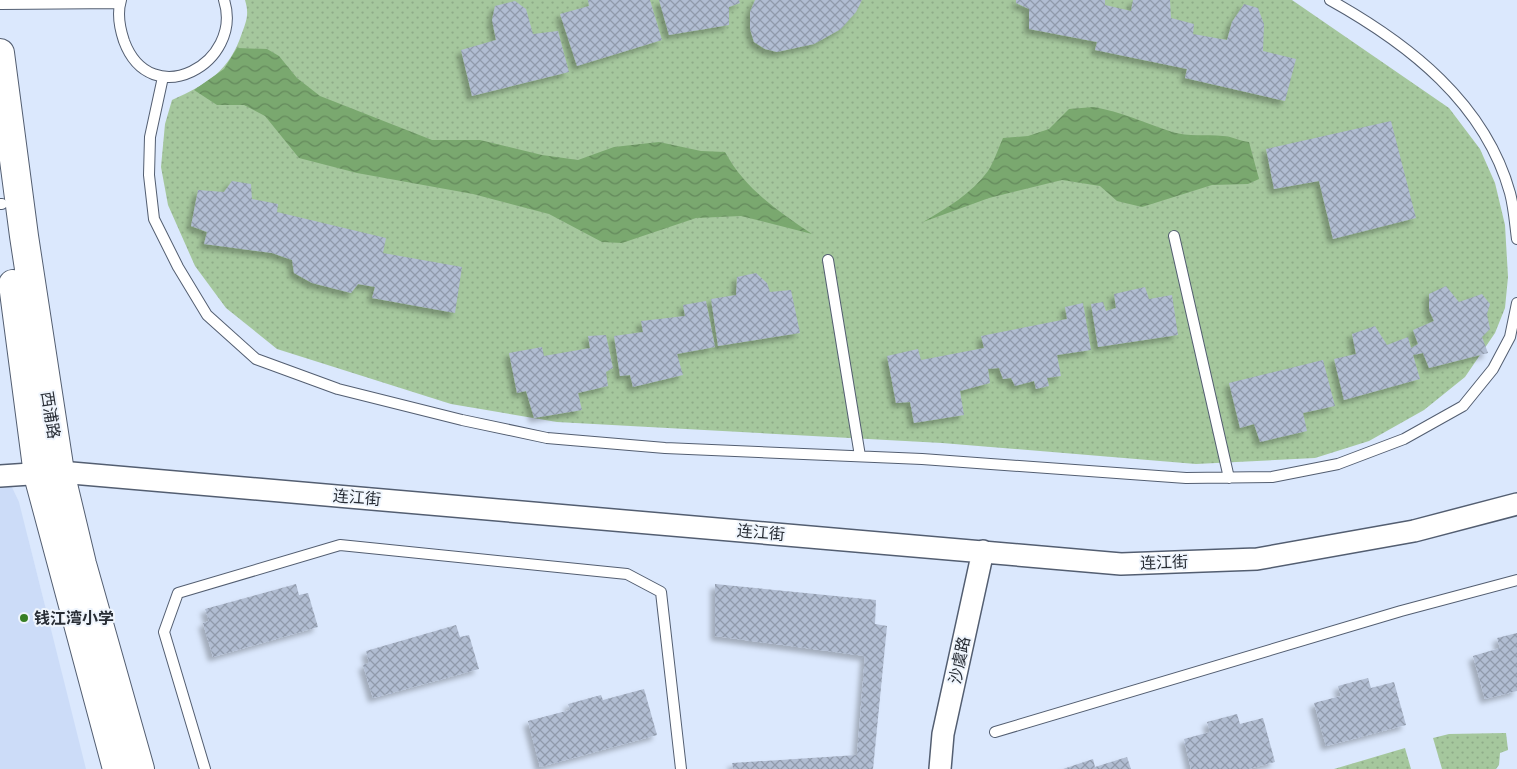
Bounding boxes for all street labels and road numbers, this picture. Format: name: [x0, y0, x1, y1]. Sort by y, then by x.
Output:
street label: 西浦路: [36, 390, 65, 440]
street label: 连江街: [332, 485, 382, 510]
street label: 连江街: [736, 520, 786, 545]
street label: 连江街: [1140, 551, 1188, 574]
street label: 沙虞路: [944, 634, 975, 686]

